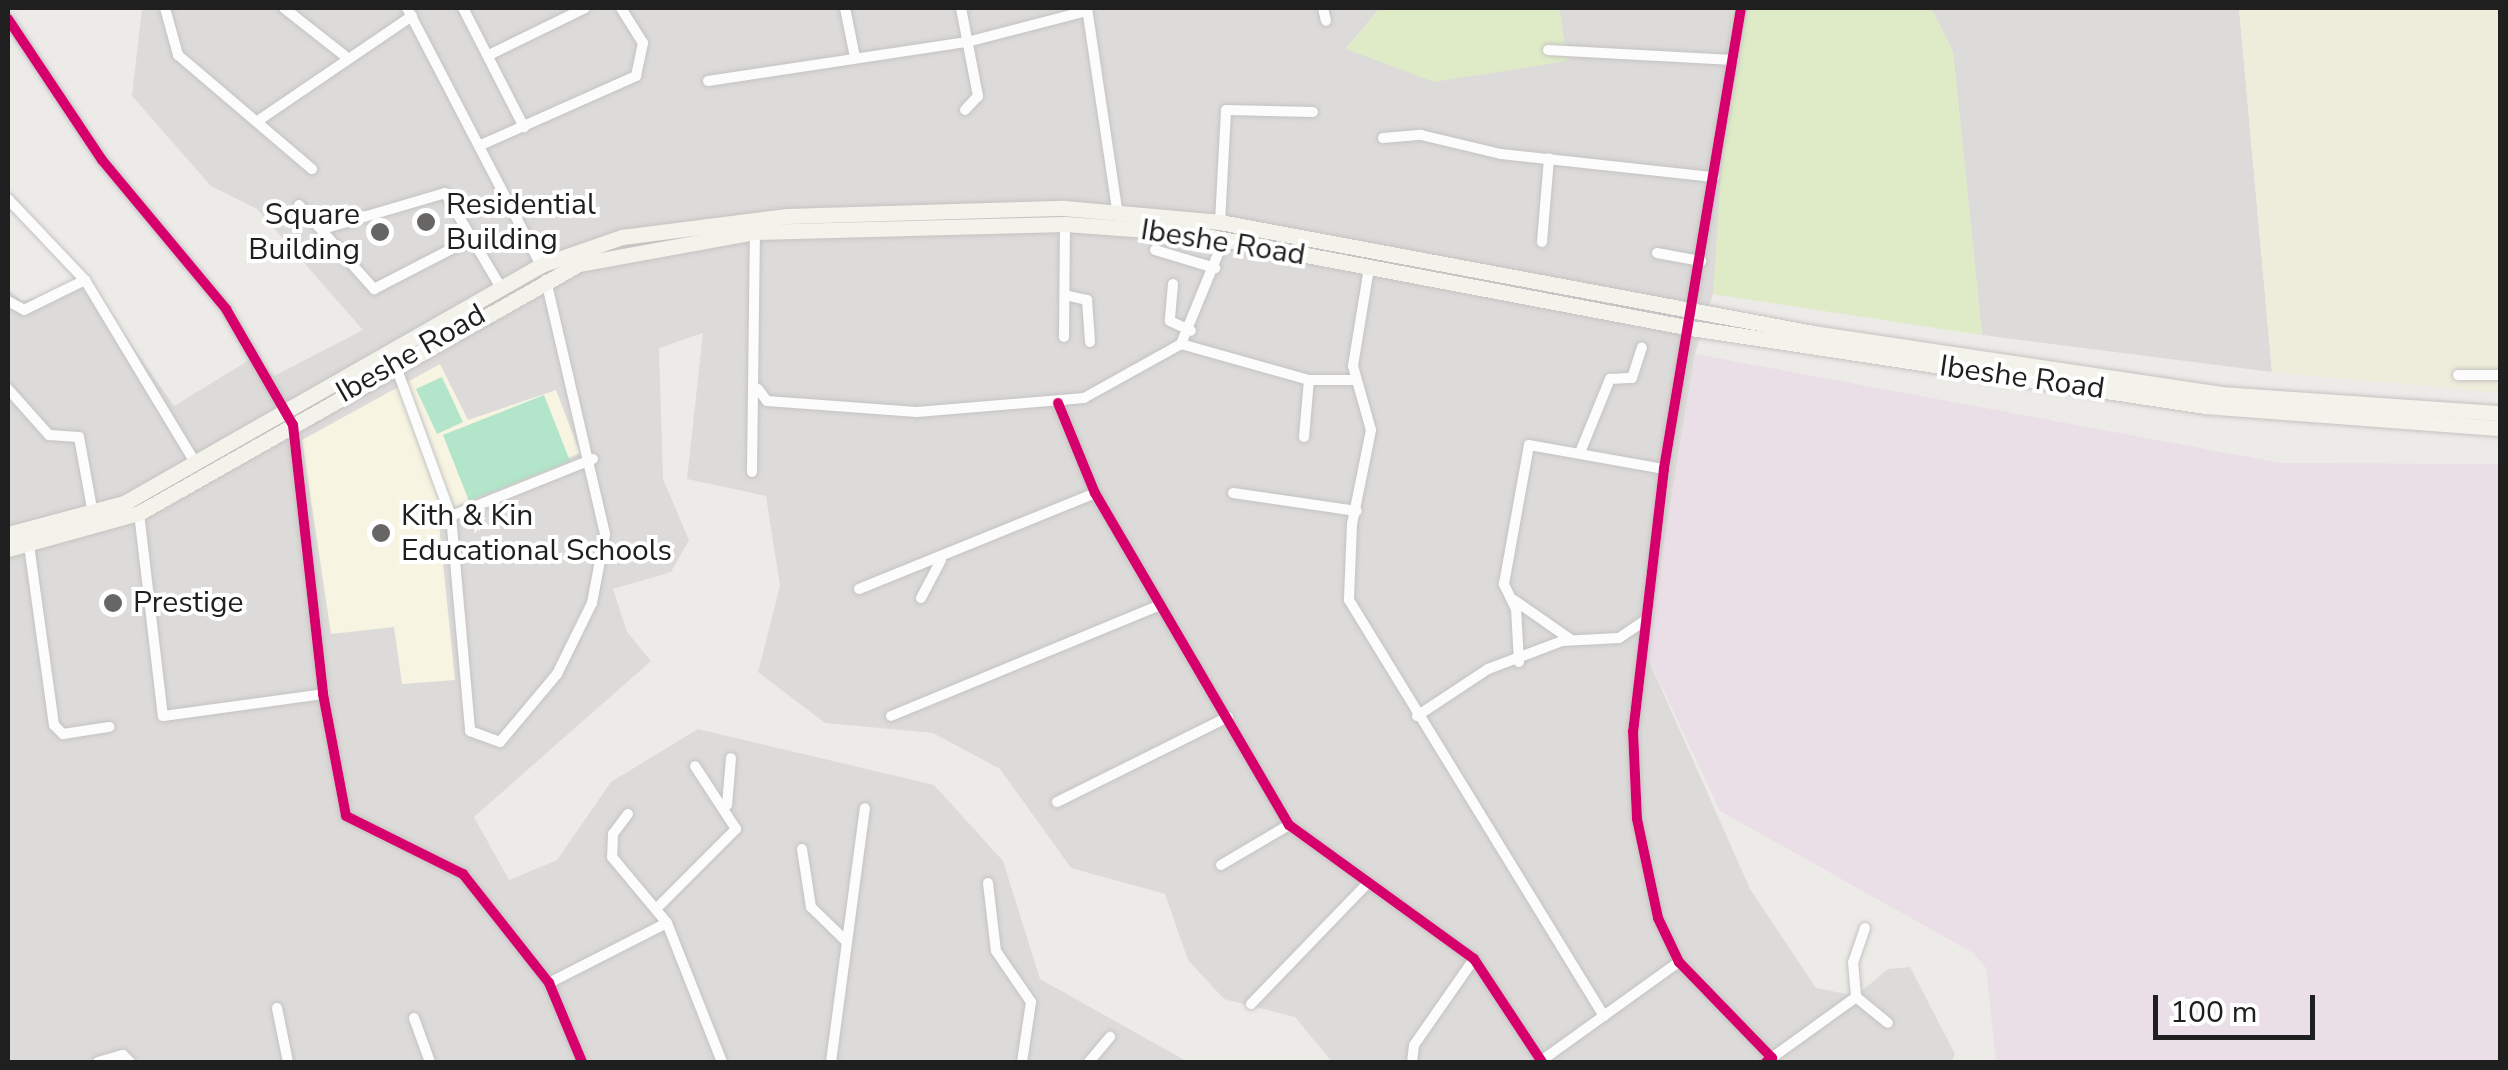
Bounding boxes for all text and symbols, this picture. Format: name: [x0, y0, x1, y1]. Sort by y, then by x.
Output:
place label: Residential Building: [446, 187, 596, 258]
place label: Square Building: [248, 197, 360, 268]
marker: Residential Building: [415, 211, 437, 233]
street label: Ibeshe Road: [1138, 212, 1308, 274]
marker: Square Building: [369, 221, 391, 243]
street label: Ibeshe Road: [330, 297, 492, 411]
street label: Ibeshe Road: [1937, 349, 2107, 407]
place label: Kith & Kin Educational Schools: [401, 498, 672, 568]
marker: Kith & Kin Educational Schools: [370, 522, 392, 544]
place label: Prestige: [133, 585, 243, 621]
marker: Prestige: [102, 592, 124, 614]
scale bar: [2158, 975, 2320, 1037]
text: 100 m: [2170, 992, 2257, 1033]

